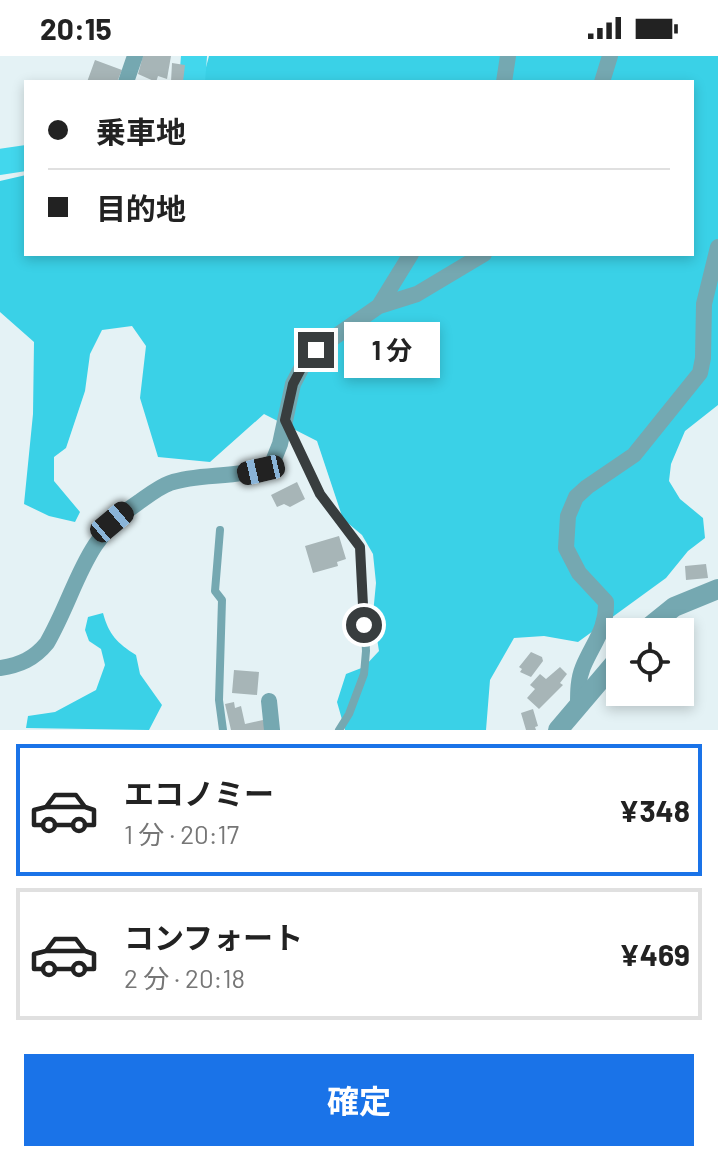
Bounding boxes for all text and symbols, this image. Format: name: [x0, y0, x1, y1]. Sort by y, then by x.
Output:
text: 20:15: [40, 10, 112, 46]
text: 乗車地: [96, 113, 186, 149]
text: 目的地: [96, 190, 186, 226]
callout: 1 分: [344, 322, 440, 378]
route end: [298, 332, 334, 368]
text: 1 分: [372, 334, 412, 365]
car: [235, 453, 287, 487]
car: [86, 497, 138, 547]
route start: [346, 607, 382, 643]
map controls: [606, 618, 694, 706]
button: locate: [606, 618, 694, 706]
icon: car: [28, 774, 100, 846]
text: エコノミー: [124, 775, 274, 811]
text: ¥348: [619, 792, 690, 828]
text: 1 分 · 20:17: [124, 818, 239, 849]
icon: car: [28, 918, 100, 990]
text: コンフォート: [124, 919, 303, 955]
text: ¥469: [619, 936, 690, 972]
text: 2 分 · 20:18: [124, 962, 245, 993]
button: 確定: [24, 1054, 694, 1146]

